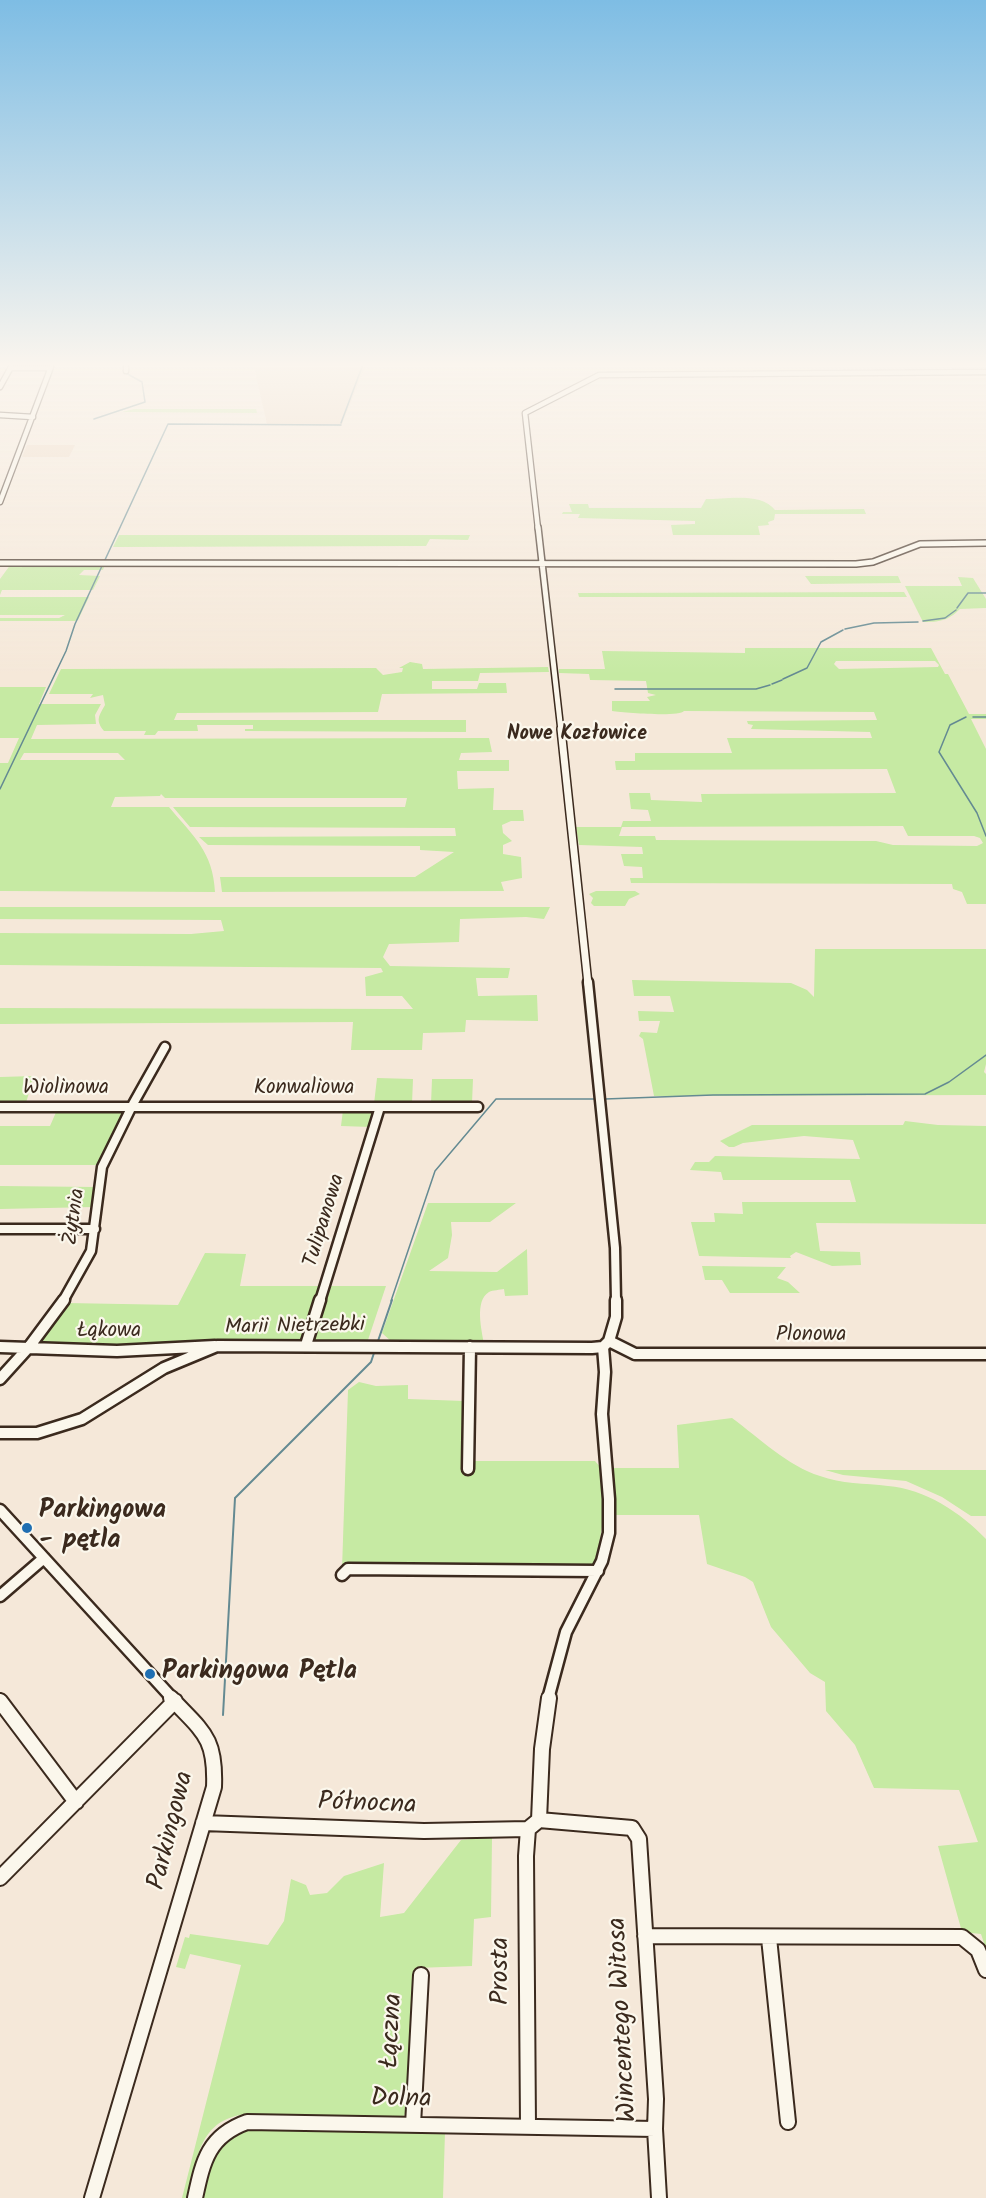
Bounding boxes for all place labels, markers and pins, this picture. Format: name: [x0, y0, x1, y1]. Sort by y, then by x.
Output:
place label: Parkingowa - pętla: [39, 1497, 166, 1558]
marker: Parkingowa - pętla: [20, 1521, 34, 1535]
place label: Parkingowa Pętla: [162, 1658, 357, 1690]
marker: Parkingowa Pętla: [143, 1667, 157, 1681]

